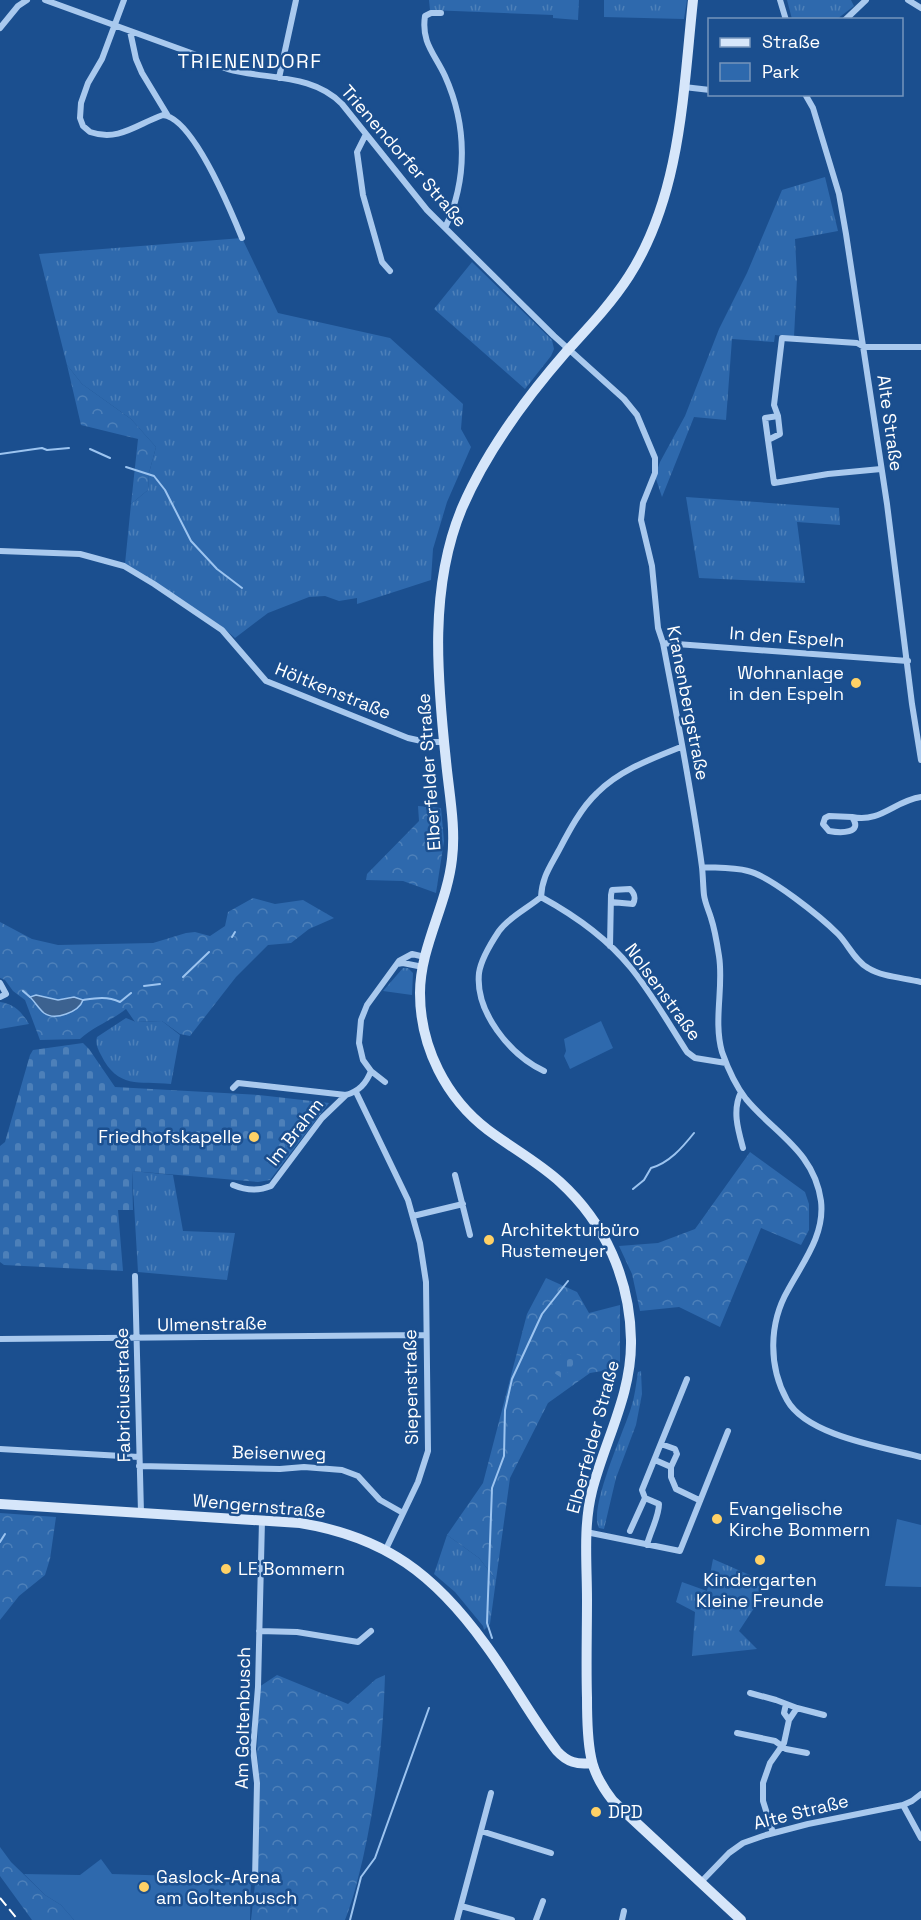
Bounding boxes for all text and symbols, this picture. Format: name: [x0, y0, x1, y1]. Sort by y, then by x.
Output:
legend: [708, 18, 903, 96]
text: Straße: [762, 30, 820, 53]
district label: TRIENENDORF: [178, 48, 322, 74]
text: Park: [762, 60, 800, 83]
street label: Trienendorfer Straße: [336, 80, 472, 232]
street label: Alte Straße: [872, 373, 909, 473]
street label: In den Espeln: [729, 621, 845, 652]
street label: Kranenbergstraße: [662, 624, 715, 782]
street label: Höltkenstraße: [272, 657, 394, 724]
place label: Wohnanlage in den Espeln: [729, 661, 844, 705]
marker: Wohnanlage in den Espeln: [849, 676, 863, 690]
street label: Elberfelder Straße: [412, 692, 445, 852]
street label: Nolsenstraße: [620, 938, 707, 1045]
street label: Im Brahm: [261, 1093, 328, 1170]
place label: Friedhofskapelle: [98, 1125, 242, 1148]
marker: Friedhofskapelle: [247, 1130, 261, 1144]
place label: Architekturbüro Rustemeyer: [501, 1218, 640, 1262]
marker: Architekturbüro Rustemeyer: [482, 1233, 496, 1247]
street label: Ulmenstraße: [157, 1311, 267, 1336]
street label: Fabriciusstraße: [110, 1327, 135, 1463]
street label: Siepenstraße: [398, 1329, 423, 1445]
street label: Elberfelder Straße: [561, 1358, 624, 1516]
street label: Beisenweg: [232, 1440, 326, 1465]
street label: Wengernstraße: [192, 1488, 327, 1523]
place label: Evangelische Kirche Bommern: [729, 1497, 870, 1541]
marker: Evangelische Kirche Bommern: [710, 1512, 724, 1526]
marker: Kindergarten Kleine Freunde: [753, 1553, 767, 1567]
place label: LE Bommern: [238, 1557, 345, 1580]
marker: LE Bommern: [219, 1562, 233, 1576]
place label: Kindergarten Kleine Freunde: [696, 1568, 824, 1612]
street label: Am Goltenbusch: [230, 1647, 255, 1789]
street label: Alte Straße: [751, 1789, 851, 1834]
place label: DPD: [608, 1800, 643, 1823]
marker: DPD: [589, 1805, 603, 1819]
place label: Gaslock-Arena am Goltenbusch: [156, 1865, 297, 1909]
marker: Gaslock-Arena am Goltenbusch: [137, 1880, 151, 1894]

